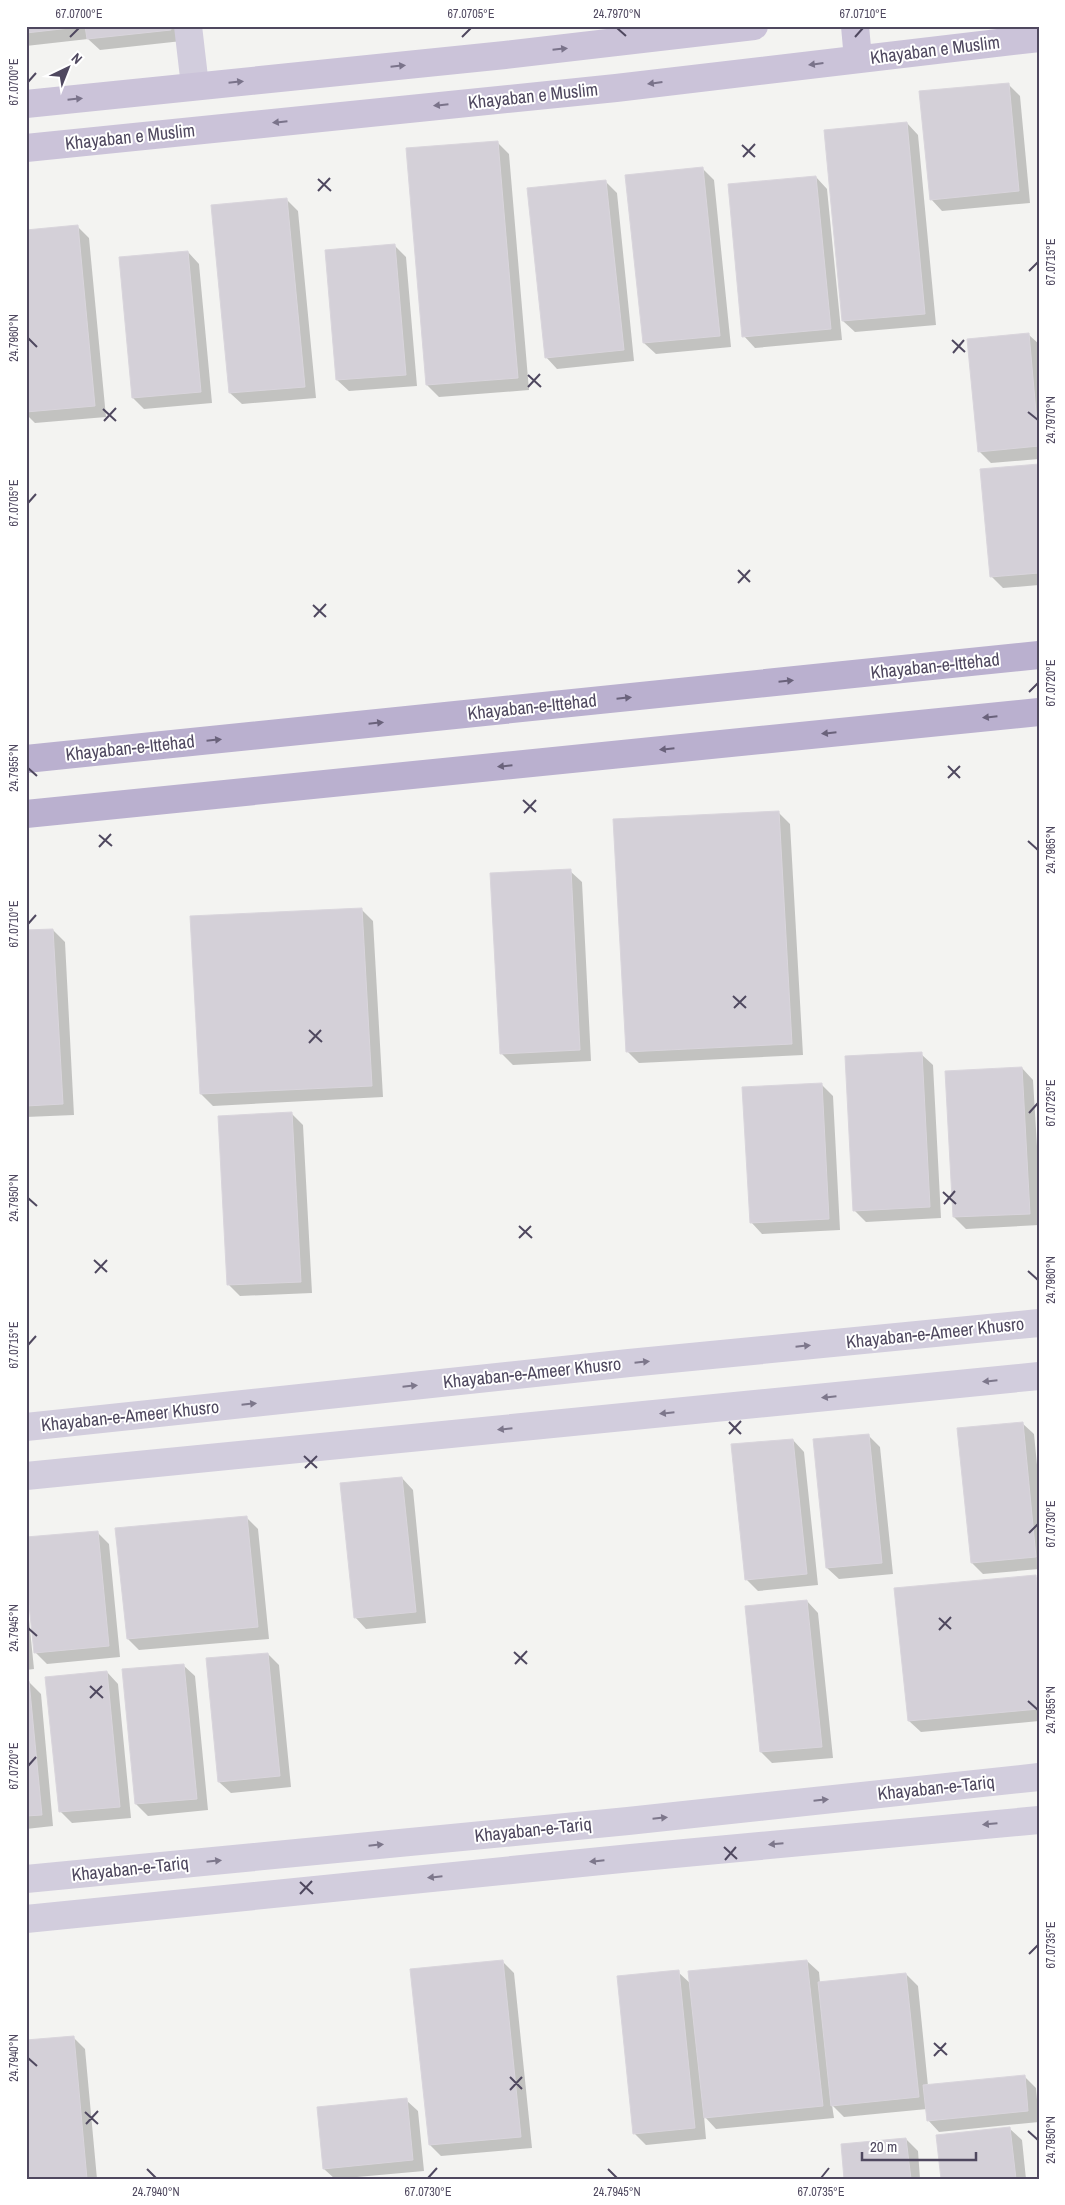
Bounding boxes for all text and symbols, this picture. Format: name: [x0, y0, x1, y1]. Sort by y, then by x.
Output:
text: 67.0700°E: [56, 6, 102, 22]
text: 67.0705°E: [448, 6, 494, 22]
text: 24.7970°N: [593, 6, 641, 22]
text: 67.0710°E: [840, 6, 886, 22]
street label: Khayaban e Muslim: [869, 29, 1001, 70]
north arrow: [42, 42, 92, 92]
one-way arrow: [552, 45, 568, 53]
text: N: [68, 49, 86, 68]
text: 67.0700°E: [6, 59, 22, 105]
one-way arrow: [808, 60, 824, 68]
one-way arrow: [390, 62, 406, 70]
street label: Khayaban e Muslim: [467, 76, 599, 115]
one-way arrow: [229, 77, 245, 85]
one-way arrow: [647, 79, 663, 87]
one-way arrow: [67, 94, 83, 102]
one-way arrow: [433, 101, 449, 109]
street label: Khayaban e Muslim: [64, 117, 196, 156]
one-way arrow: [271, 118, 287, 126]
text: 67.0715°E: [1043, 239, 1059, 285]
text: 24.7960°N: [6, 314, 22, 362]
text: 24.7970°N: [1043, 396, 1059, 444]
text: 67.0705°E: [6, 480, 22, 526]
street label: Khayaban-e-Ittehad: [869, 646, 1001, 685]
text: 67.0720°E: [1043, 660, 1059, 706]
one-way arrow: [778, 677, 794, 685]
street label: Khayaban-e-Ittehad: [466, 687, 598, 726]
one-way arrow: [617, 694, 633, 702]
one-way arrow: [982, 713, 998, 721]
one-way arrow: [368, 719, 384, 727]
street label: Khayaban-e-Ittehad: [64, 728, 196, 767]
one-way arrow: [820, 729, 836, 737]
one-way arrow: [206, 736, 222, 744]
text: 24.7955°N: [6, 744, 22, 792]
one-way arrow: [659, 745, 675, 753]
one-way arrow: [497, 762, 513, 770]
text: 24.7965°N: [1043, 826, 1059, 874]
text: 67.0710°E: [6, 901, 22, 947]
text: 67.0725°E: [1043, 1080, 1059, 1126]
text: 24.7950°N: [6, 1174, 22, 1222]
text: 24.7960°N: [1043, 1256, 1059, 1304]
street label: Khayaban-e-Ameer Khusro: [845, 1311, 1025, 1354]
text: 67.0715°E: [6, 1322, 22, 1368]
one-way arrow: [796, 1342, 812, 1350]
street label: Khayaban-e-Ameer Khusro: [442, 1351, 622, 1394]
one-way arrow: [634, 1358, 650, 1366]
one-way arrow: [982, 1377, 998, 1385]
one-way arrow: [403, 1382, 419, 1390]
one-way arrow: [820, 1393, 836, 1401]
street label: Khayaban-e-Ameer Khusro: [40, 1394, 220, 1437]
one-way arrow: [241, 1400, 257, 1408]
one-way arrow: [658, 1409, 674, 1417]
one-way arrow: [497, 1425, 513, 1433]
text: 67.0730°E: [1043, 1501, 1059, 1547]
text: 24.7945°N: [6, 1604, 22, 1652]
text: 24.7955°N: [1043, 1686, 1059, 1734]
text: 67.0720°E: [6, 1743, 22, 1789]
street label: Khayaban-e-Tariq: [876, 1769, 996, 1806]
one-way arrow: [813, 1796, 829, 1804]
street label: Khayaban-e-Tariq: [473, 1811, 593, 1848]
one-way arrow: [652, 1813, 668, 1821]
one-way arrow: [982, 1820, 998, 1828]
one-way arrow: [768, 1840, 784, 1848]
one-way arrow: [368, 1841, 384, 1849]
street label: Khayaban-e-Tariq: [70, 1850, 190, 1887]
one-way arrow: [206, 1857, 222, 1865]
one-way arrow: [589, 1857, 605, 1865]
one-way arrow: [427, 1874, 443, 1882]
text: 67.0735°E: [1043, 1922, 1059, 1968]
text: 24.7940°N: [6, 2034, 22, 2082]
text: 24.7950°N: [1043, 2116, 1059, 2164]
scale bar: [862, 2130, 976, 2162]
text: 20 m: [870, 2136, 897, 2157]
text: 24.7940°N: [132, 2184, 180, 2200]
text: 67.0730°E: [405, 2184, 451, 2200]
text: 24.7945°N: [593, 2184, 641, 2200]
text: 67.0735°E: [798, 2184, 844, 2200]

